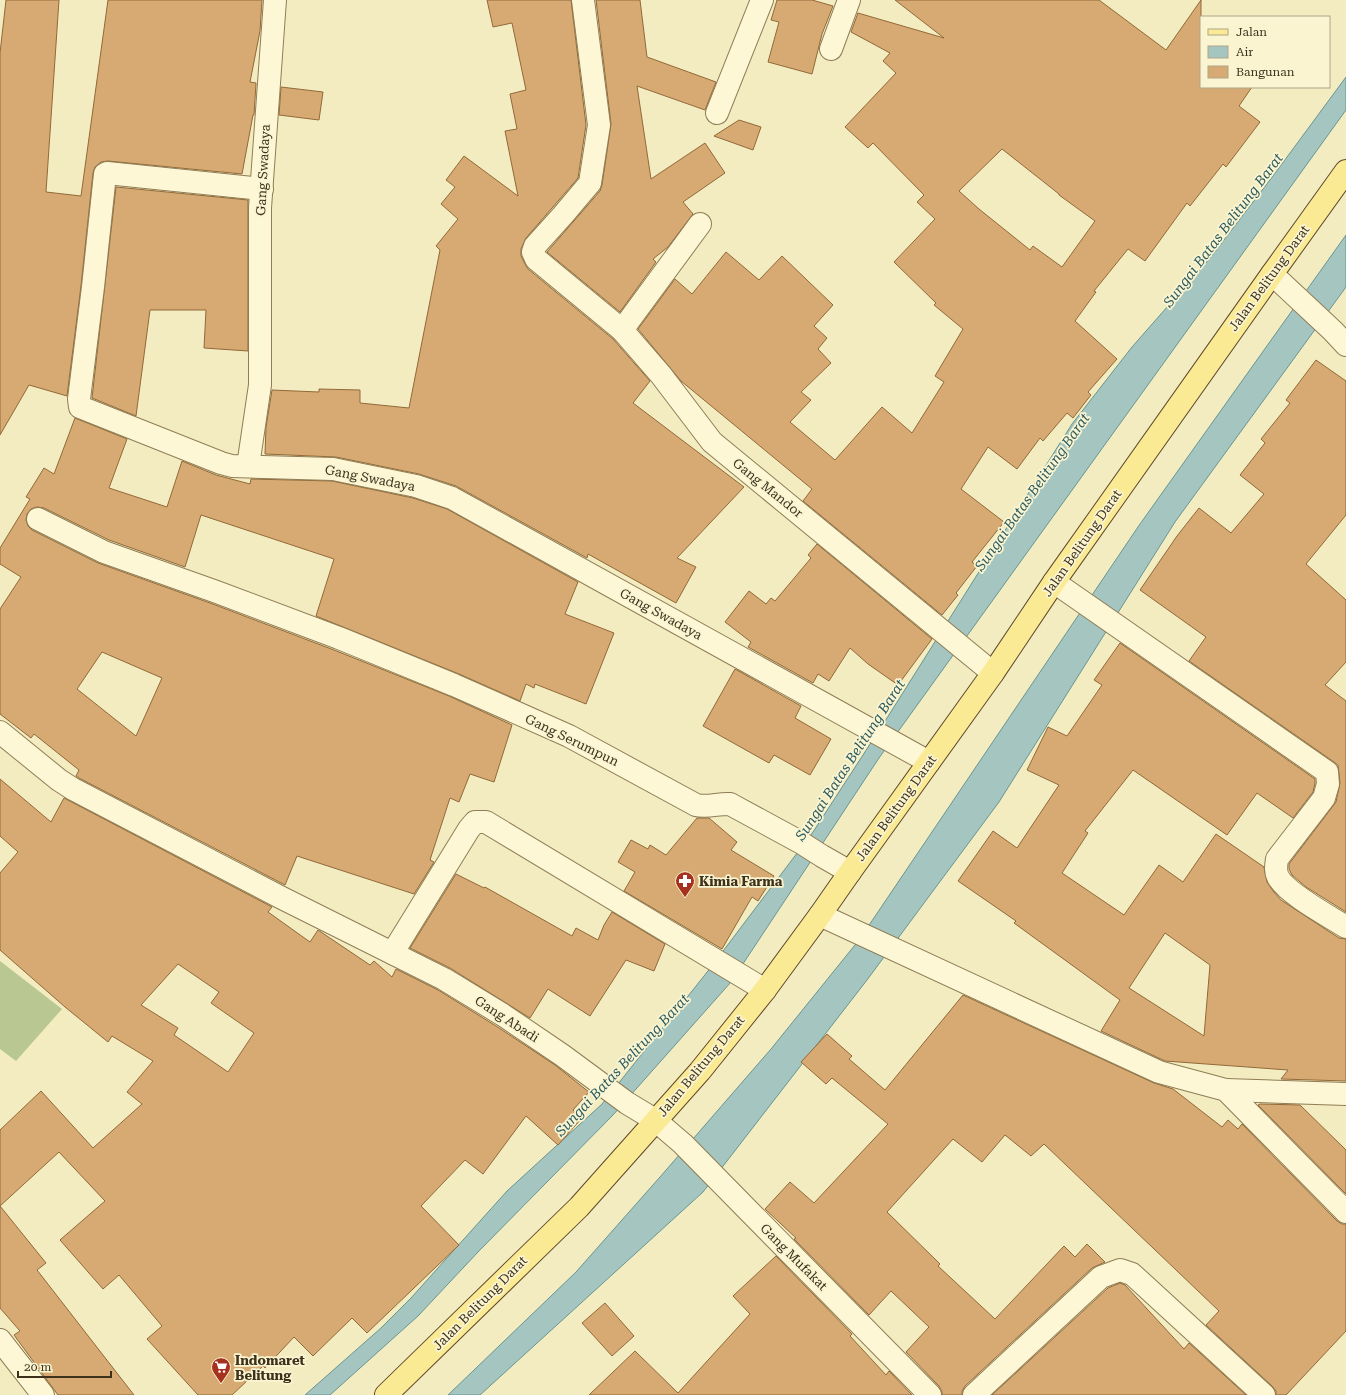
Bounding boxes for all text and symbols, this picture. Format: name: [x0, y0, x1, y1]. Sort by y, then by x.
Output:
legend: [1200, 16, 1330, 88]
text: Jalan: [1236, 25, 1267, 39]
text: Air: [1236, 45, 1253, 59]
text: Bangunan: [1236, 65, 1295, 79]
street label: Gang Swadaya: [253, 124, 273, 216]
water label: Sungai Batas Belitung Barat: [1159, 149, 1287, 311]
street label: Jalan Belitung Darat: [1226, 222, 1312, 334]
water label: Sungai Batas Belitung Barat: [971, 410, 1093, 575]
street label: Gang Mandor: [730, 455, 807, 521]
street label: Gang Swadaya: [324, 462, 416, 494]
street label: Jalan Belitung Darat: [1039, 487, 1125, 599]
street label: Gang Swadaya: [617, 585, 705, 643]
water label: Sungai Batas Belitung Barat: [791, 676, 908, 844]
street label: Gang Serumpun: [523, 711, 622, 769]
street label: Jalan Belitung Darat: [853, 752, 939, 864]
pharmacy icon: Kimia Farma: [674, 870, 696, 898]
place label: Kimia Farma: [699, 874, 783, 889]
water label: Sungai Batas Belitung Barat: [551, 990, 693, 1140]
street label: Gang Abadi: [472, 993, 542, 1045]
street label: Jalan Belitung Darat: [654, 1012, 748, 1119]
street label: Gang Mufakat: [757, 1220, 831, 1294]
street label: Jalan Belitung Darat: [430, 1253, 530, 1353]
scale bar: [18, 1353, 111, 1379]
place label: Indomaret Belitung: [235, 1353, 306, 1383]
supermarket icon: Indomaret Belitung: [210, 1356, 232, 1384]
text: 20 m: [24, 1360, 51, 1374]

